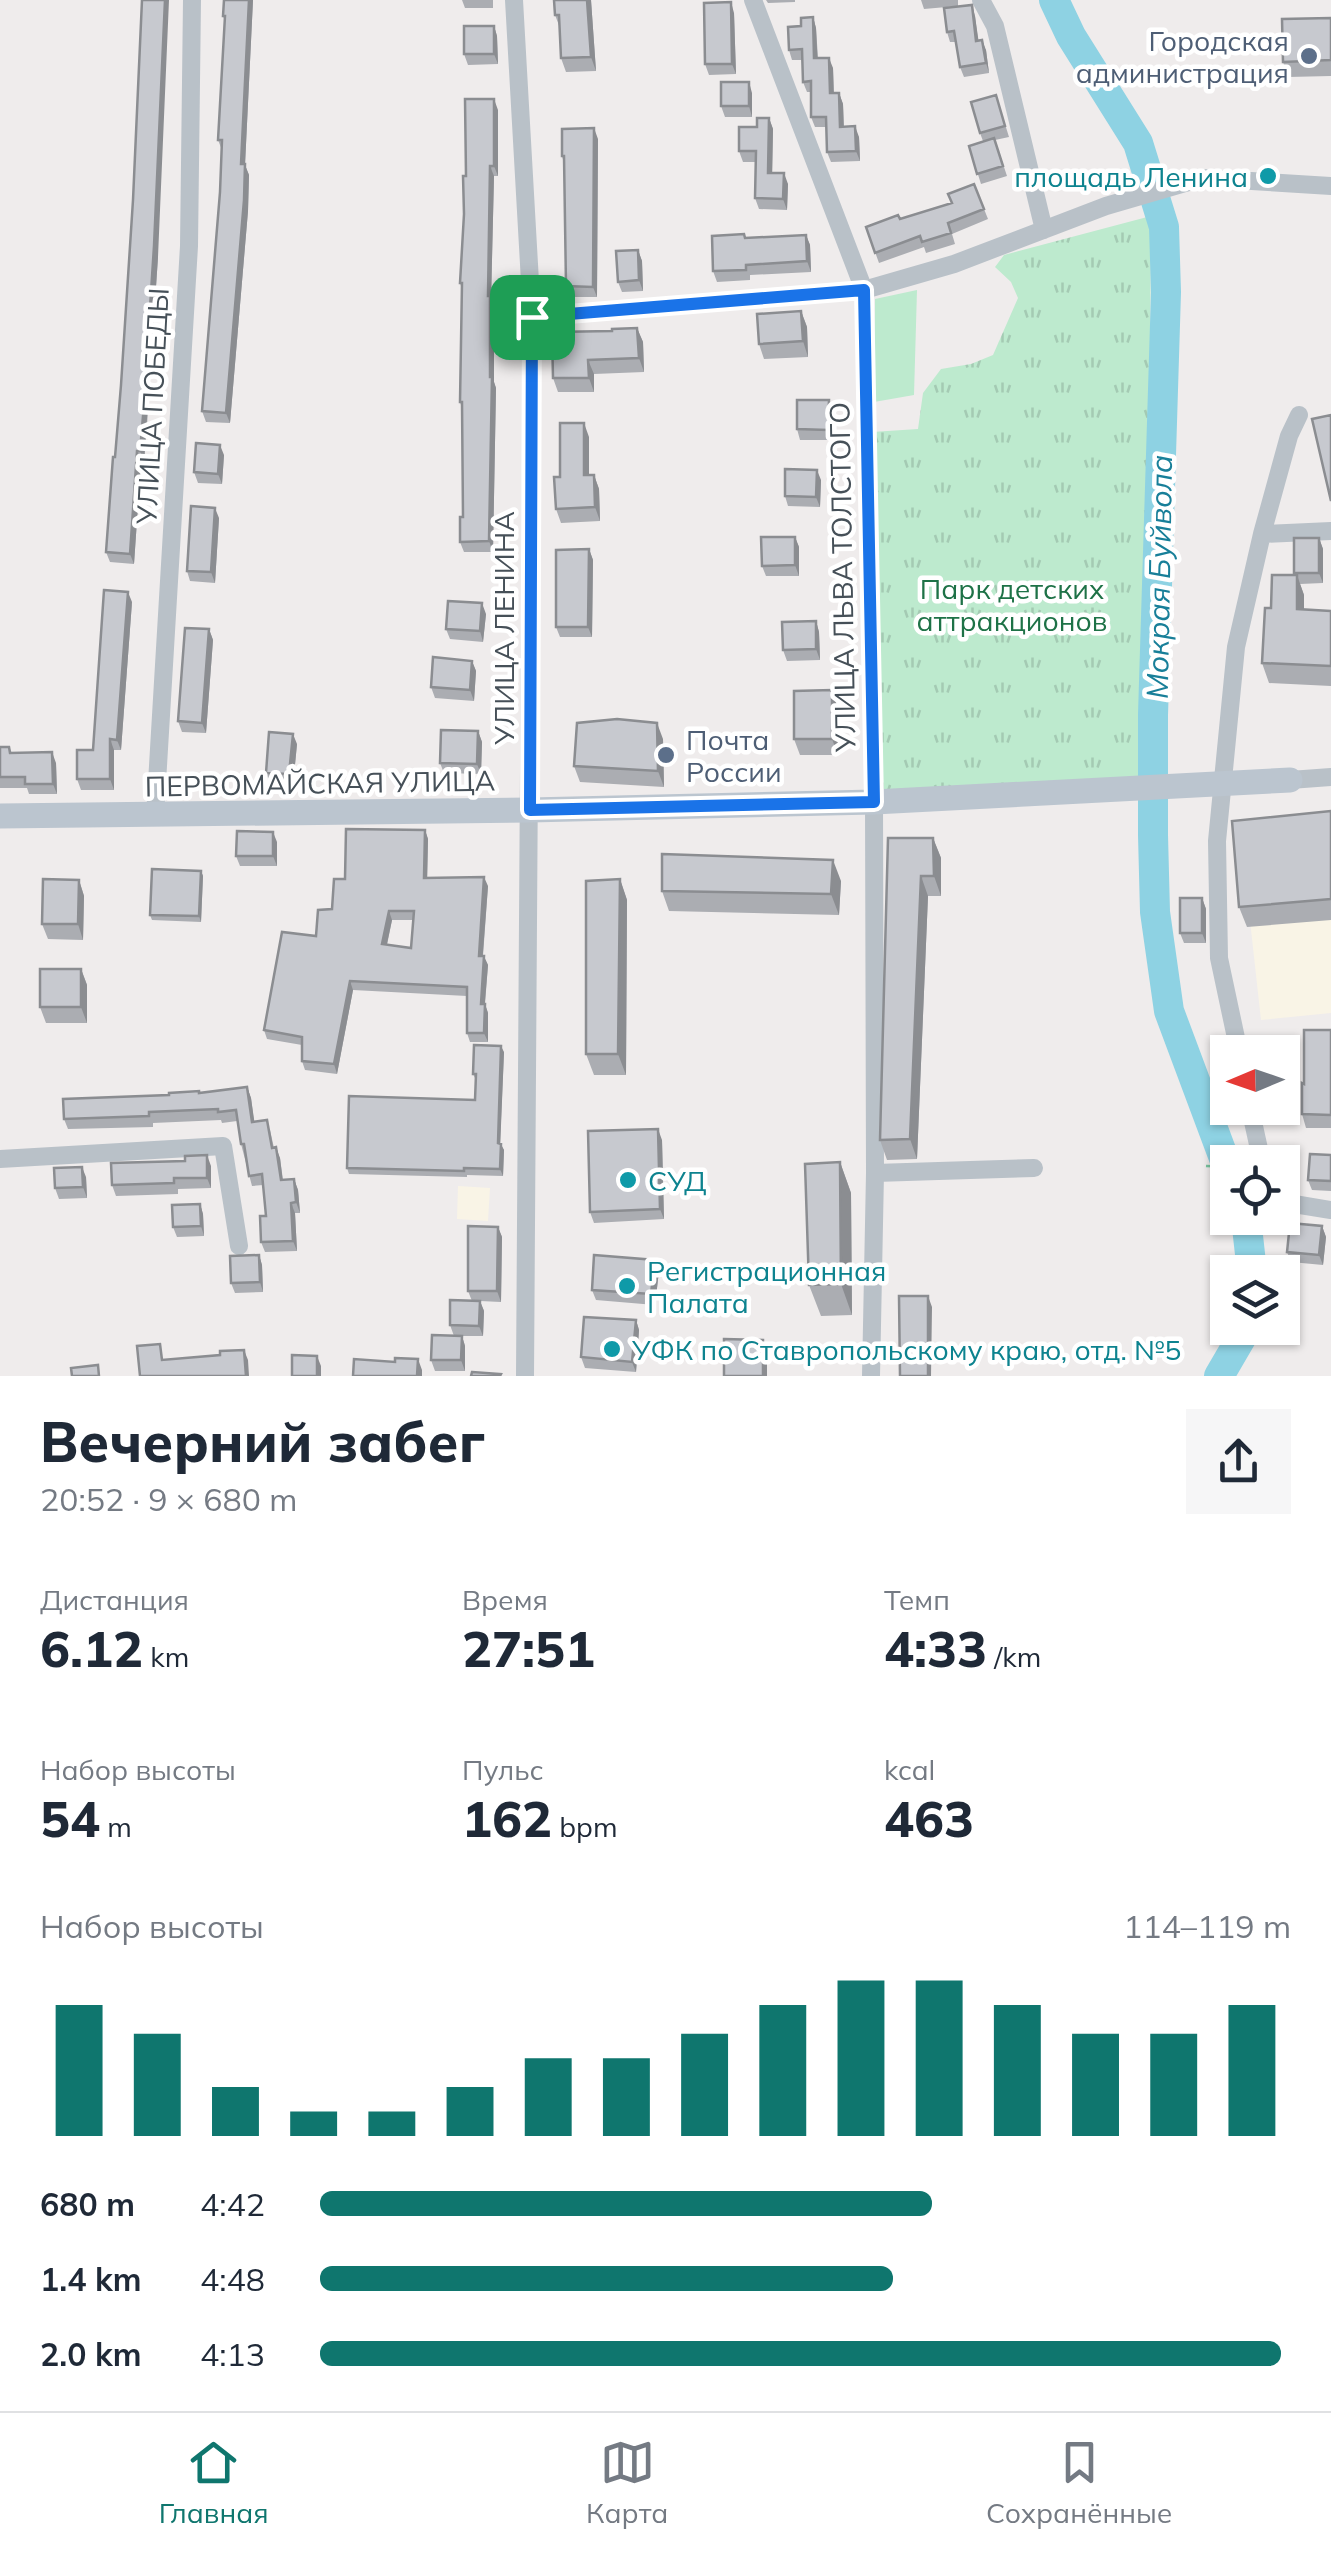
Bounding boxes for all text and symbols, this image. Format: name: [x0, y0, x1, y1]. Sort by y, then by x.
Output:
place label: Городская администрация: [1076, 23, 1289, 90]
marker: Городская администрация: [1298, 45, 1320, 67]
place label: площадь Ленина: [1014, 159, 1248, 194]
marker: площадь Ленина: [1257, 165, 1279, 187]
pin: [490, 275, 575, 360]
street label: УЛИЦА ПОБЕДЫ: [128, 287, 176, 526]
icon: arrive: [505, 290, 560, 345]
street label: УЛИЦА ЛЬВА ТОЛСТОГО: [821, 402, 863, 753]
water label: Мокрая Буйвола: [1138, 454, 1180, 700]
street label: УЛИЦА ЛЕНИНА: [486, 511, 521, 746]
park label: Парк детских аттракционов: [917, 571, 1107, 638]
place label: Почта России: [686, 722, 782, 789]
marker: Почта России: [655, 744, 677, 766]
street label: ПЕРВОМАЙСКАЯ УЛИЦА: [145, 762, 496, 804]
north arrow: [1210, 1035, 1300, 1125]
map controls: [1210, 1035, 1300, 1345]
button: locate: [1210, 1145, 1300, 1235]
place label: СУД: [648, 1163, 707, 1198]
marker: СУД: [617, 1169, 639, 1191]
place label: Регистрационная Палата: [647, 1253, 886, 1320]
button: layers: [1210, 1255, 1300, 1345]
marker: Регистрационная Палата: [616, 1275, 638, 1297]
place label: УФК по Ставропольскому краю, отд. №5: [631, 1332, 1181, 1367]
marker: УФК по Ставропольскому краю, отд. №5: [601, 1338, 623, 1360]
text: Вечерний забег: [40, 1407, 485, 1476]
button: share: [1186, 1409, 1291, 1514]
text: 20:52 · 9 × 680 m: [40, 1479, 297, 1519]
text: Дистанция: [40, 1582, 189, 1617]
text: Время: [462, 1582, 548, 1617]
text: Темп: [884, 1582, 950, 1617]
text: 6.12: [40, 1617, 143, 1680]
text: 27:51: [462, 1617, 595, 1680]
text: 4:33: [884, 1617, 987, 1680]
text: km: [143, 1639, 189, 1674]
text: /km: [987, 1639, 1041, 1674]
text: Набор высоты: [40, 1752, 236, 1787]
text: Пульс: [462, 1752, 544, 1787]
text: kcal: [884, 1752, 935, 1787]
text: 54: [40, 1787, 100, 1850]
text: 162: [462, 1787, 552, 1850]
text: 463: [884, 1787, 974, 1850]
text: m: [100, 1809, 132, 1844]
text: bpm: [552, 1809, 618, 1844]
text: Набор высоты: [40, 1906, 264, 1946]
text: 114–119 m: [1123, 1906, 1291, 1946]
text: 680 m: [40, 2184, 135, 2224]
text: 4:42: [200, 2184, 265, 2224]
text: 1.4 km: [40, 2259, 142, 2299]
text: 4:48: [200, 2259, 265, 2299]
text: 2.0 km: [40, 2334, 142, 2374]
text: 4:13: [200, 2334, 265, 2374]
tab: Главная: [159, 2435, 269, 2530]
tab: Карта: [586, 2435, 668, 2530]
tab: Сохранённые: [986, 2435, 1172, 2530]

